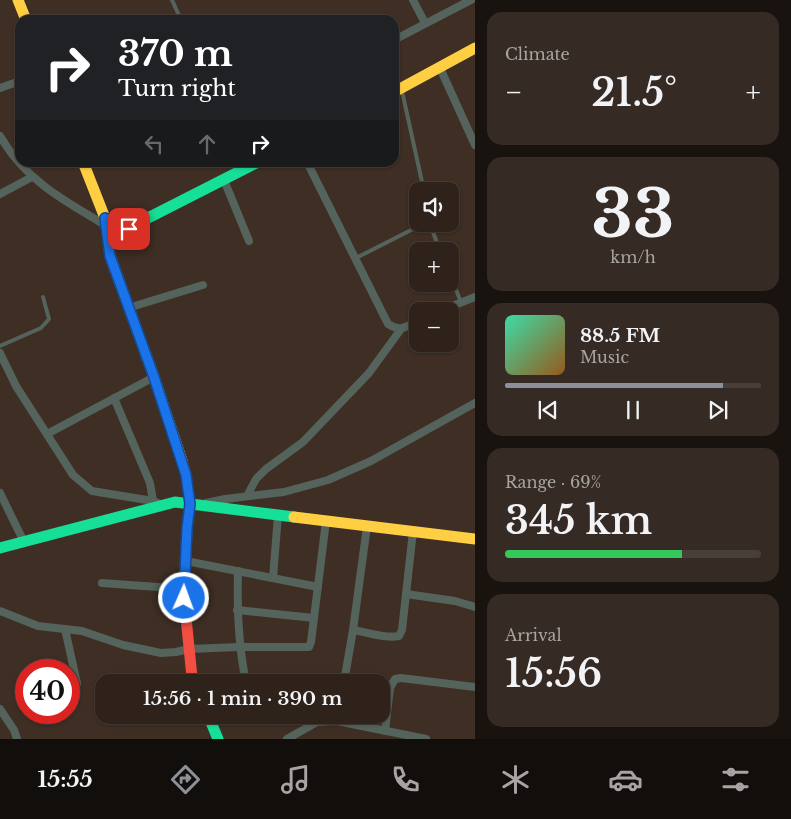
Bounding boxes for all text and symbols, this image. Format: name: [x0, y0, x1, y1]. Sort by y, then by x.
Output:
text: 370 m: [118, 32, 233, 75]
icon: right: [35, 35, 100, 100]
text: Climate: [505, 44, 570, 64]
text: 21.5°: [591, 69, 677, 116]
text: Turn right: [118, 75, 236, 102]
text: −: [505, 75, 523, 110]
text: +: [746, 75, 761, 110]
icon: left: [140, 130, 168, 158]
icon: ahead: [193, 130, 221, 158]
icon: right: [246, 130, 274, 158]
text: 33: [592, 174, 674, 255]
map controls: [409, 182, 459, 352]
button: sound: [409, 182, 459, 232]
pin: [108, 208, 150, 250]
icon: arrive: [115, 215, 143, 243]
button: +: [409, 242, 459, 292]
text: km/h: [610, 247, 656, 267]
button: −: [409, 302, 459, 352]
text: 88.5 FM: [580, 324, 660, 347]
text: Music: [580, 347, 629, 367]
icon: previous: [534, 396, 562, 424]
icon: pause: [619, 396, 647, 424]
icon: next: [704, 396, 732, 424]
text: Range · 69%: [505, 472, 601, 492]
text: 345 km: [505, 497, 652, 544]
position arrow: [157, 571, 209, 623]
text: Arrival: [505, 625, 562, 645]
text: 15:56: [505, 650, 602, 697]
speed limit sign: 40: [15, 659, 80, 724]
text: 15:56 · 1 min · 390 m: [143, 687, 342, 710]
icon: directions: [168, 762, 203, 797]
icon: music: [278, 762, 313, 797]
icon: phone: [388, 762, 423, 797]
icon: climate: [498, 762, 533, 797]
icon: car: [608, 762, 643, 797]
icon: filters: [718, 762, 753, 797]
text: 15:55: [38, 766, 93, 793]

